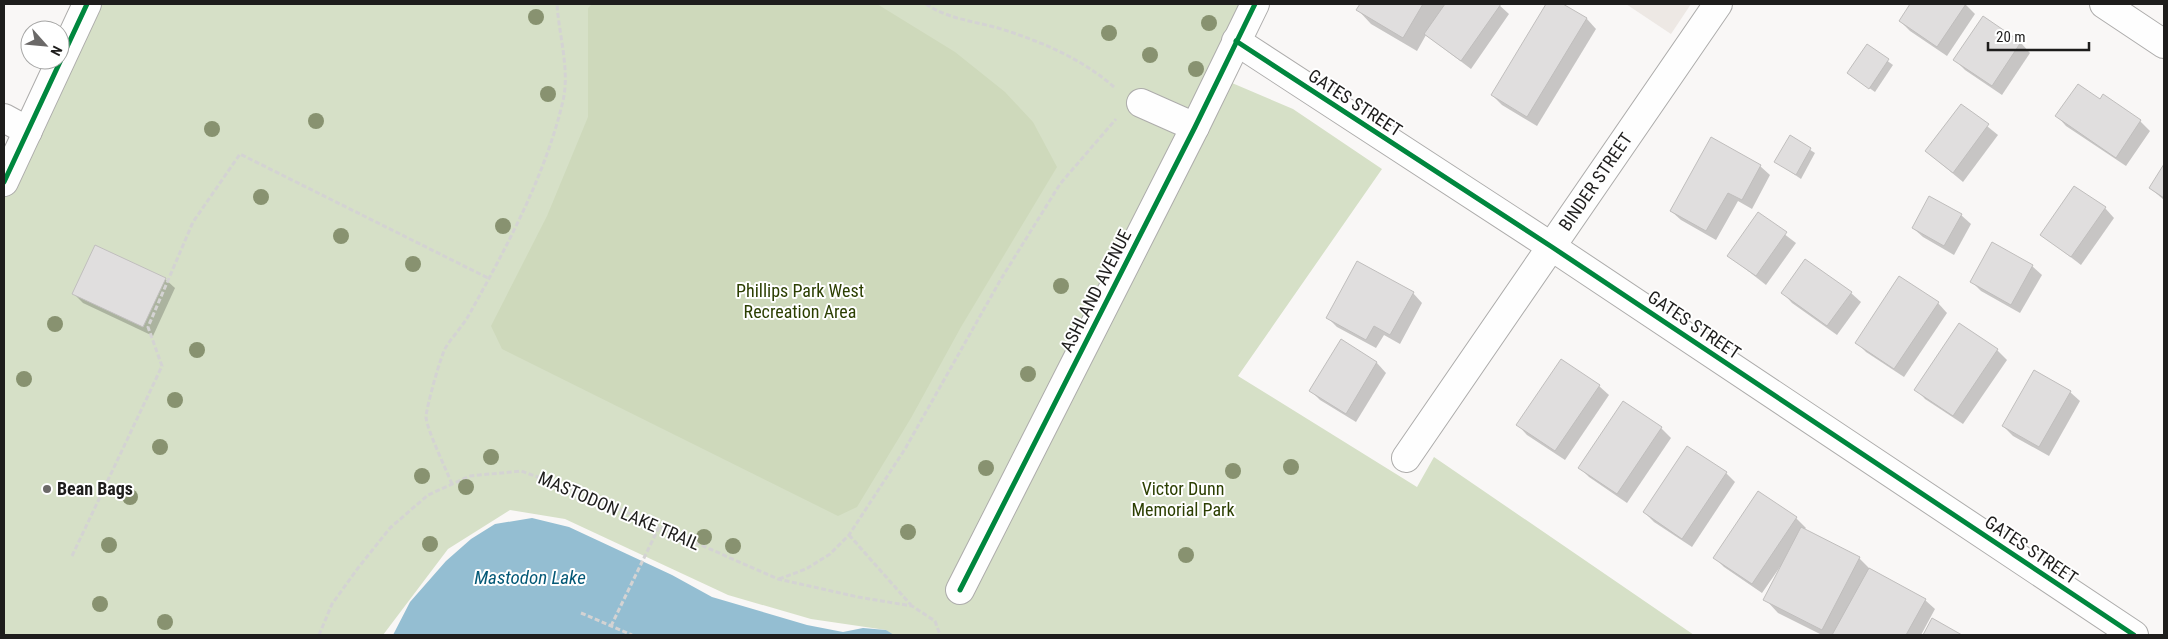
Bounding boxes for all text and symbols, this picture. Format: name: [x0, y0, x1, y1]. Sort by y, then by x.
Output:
north arrow: [20, 20, 70, 70]
scale bar: [1988, 20, 2089, 52]
text: 20 m: [1996, 28, 2026, 46]
text: N: [48, 43, 66, 58]
street label: GATES STREET: [1305, 65, 1406, 141]
street label: BINDER STREET: [1554, 129, 1636, 235]
street label: ASHLAND AVENUE: [1056, 226, 1135, 355]
park label: Phillips Park West Recreation Area: [736, 280, 864, 322]
street label: GATES STREET: [1644, 286, 1745, 363]
street label: MASTODON LAKE TRAIL: [535, 467, 704, 554]
place label: Bean Bags: [57, 478, 133, 499]
park label: Victor Dunn Memorial Park: [1131, 478, 1235, 520]
marker: Bean Bags: [41, 483, 53, 495]
street label: GATES STREET: [1981, 511, 2082, 588]
water label: Mastodon Lake: [474, 566, 586, 589]

